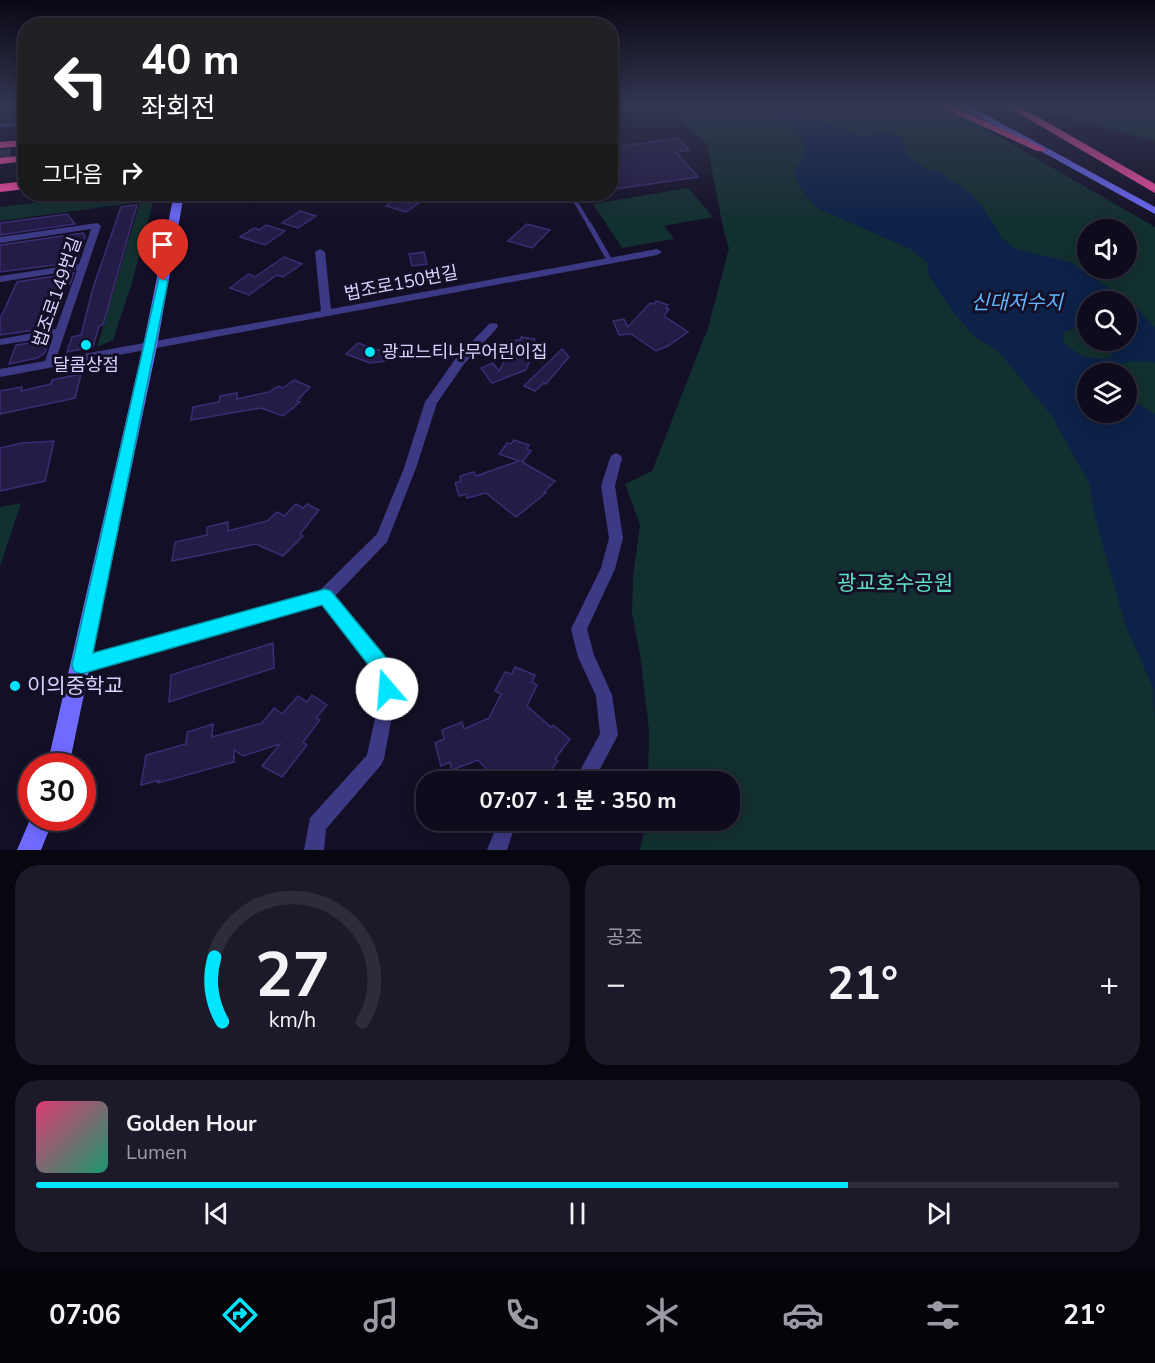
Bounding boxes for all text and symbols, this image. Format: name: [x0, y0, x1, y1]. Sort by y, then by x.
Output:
text: 40 m: [141, 32, 240, 89]
icon: left: [42, 42, 120, 120]
text: 좌회전: [141, 90, 216, 127]
icon: right: [115, 156, 148, 189]
text: 그다음: [42, 160, 103, 190]
pin: [137, 219, 188, 281]
map controls: [1077, 219, 1137, 423]
button: sound: [1077, 219, 1137, 279]
icon: arrive: [146, 228, 179, 261]
street label: 법조로149번길: [27, 234, 87, 350]
street label: 법조로150번길: [342, 260, 460, 306]
water label: 신대저수지: [971, 289, 1065, 316]
button: search: [1077, 291, 1137, 351]
marker: 달콤상점: [79, 338, 93, 352]
place label: 광교느티나무어린이집: [382, 340, 548, 364]
marker: 광교느티나무어린이집: [363, 345, 377, 359]
place label: 달콤상점: [53, 353, 119, 377]
button: layers: [1077, 363, 1137, 423]
park label: 광교호수공원: [837, 569, 953, 597]
position arrow: [355, 657, 419, 721]
place label: 이의중학교: [27, 672, 124, 700]
marker: 이의중학교: [8, 679, 22, 693]
speed limit sign: 30: [18, 753, 96, 831]
text: 07:07 · 1 분 · 350 m: [479, 786, 677, 816]
text: 공조: [606, 924, 643, 951]
text: 27: [255, 933, 330, 1018]
text: 21°: [827, 954, 898, 1015]
text: −: [606, 962, 626, 1007]
text: +: [1099, 962, 1119, 1007]
text: km/h: [269, 1005, 316, 1035]
text: Golden Hour: [126, 1109, 257, 1139]
text: Lumen: [126, 1139, 187, 1166]
icon: previous: [200, 1197, 233, 1230]
icon: pause: [561, 1197, 594, 1230]
icon: next: [922, 1197, 955, 1230]
icon: directions: [219, 1294, 261, 1336]
icon: music: [360, 1294, 402, 1336]
icon: phone: [501, 1294, 543, 1336]
icon: climate: [641, 1294, 683, 1336]
icon: car: [782, 1294, 824, 1336]
icon: filters: [922, 1294, 964, 1336]
text: 07:06: [49, 1297, 121, 1334]
text: 21°: [1063, 1297, 1106, 1334]

